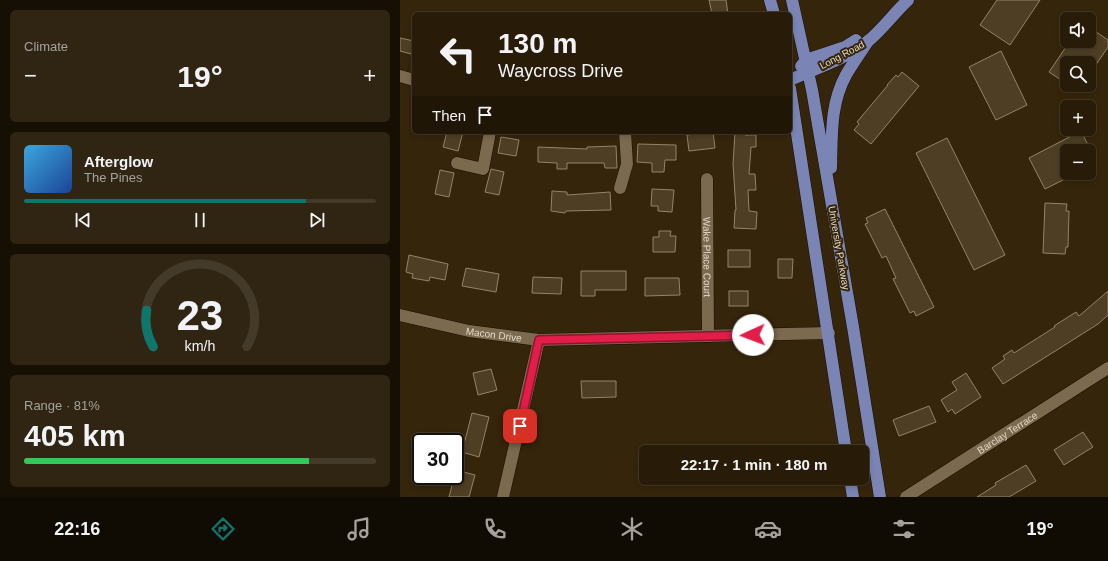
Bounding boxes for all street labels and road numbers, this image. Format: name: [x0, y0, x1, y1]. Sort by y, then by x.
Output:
street label: Long Road: [818, 39, 866, 71]
street label: University Parkway: [826, 205, 852, 291]
street label: Wake Place Court: [702, 217, 713, 297]
street label: Macon Drive: [465, 325, 523, 343]
street label: Barclay Terrace: [975, 409, 1040, 456]

